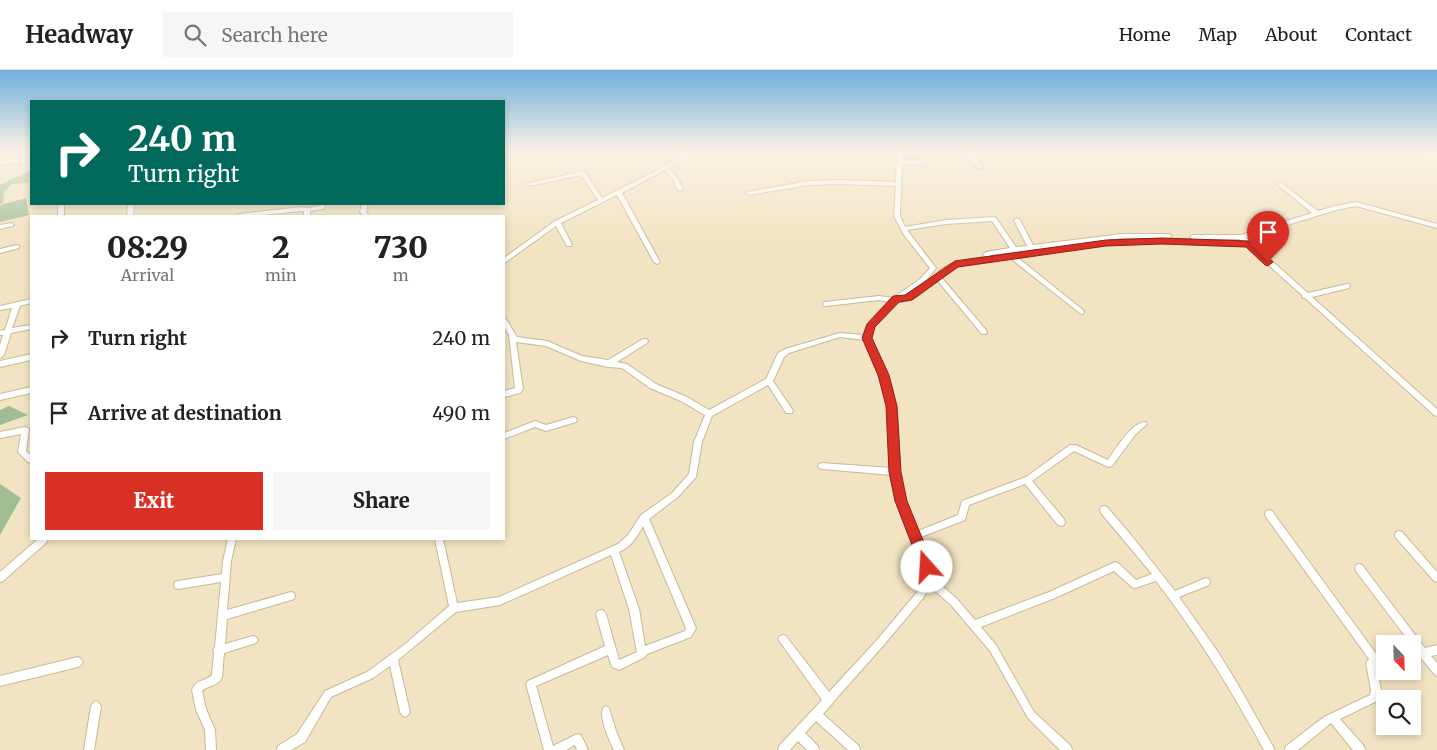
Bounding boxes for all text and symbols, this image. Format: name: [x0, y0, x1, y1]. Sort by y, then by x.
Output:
search box: [163, 12, 513, 57]
text: Headway: [25, 19, 133, 50]
icon: search: [181, 21, 209, 49]
text: Search here: [221, 23, 328, 47]
text: Home: [1119, 23, 1171, 46]
text: Map: [1199, 23, 1237, 46]
text: About: [1265, 23, 1317, 46]
text: Contact: [1345, 23, 1412, 46]
text: 240 m: [128, 117, 236, 161]
icon: right: [45, 120, 110, 185]
text: Turn right: [128, 160, 239, 188]
pin: [1247, 211, 1289, 262]
icon: arrive: [1254, 218, 1282, 246]
text: 08:29: [107, 228, 188, 266]
text: 2: [272, 228, 290, 266]
text: 730: [373, 228, 428, 266]
text: Arrival: [121, 265, 174, 285]
text: min: [265, 265, 297, 285]
text: m: [393, 265, 409, 285]
icon: right: [45, 324, 73, 352]
text: Turn right: [88, 326, 187, 350]
text: 240 m: [432, 326, 490, 350]
icon: arrive: [45, 399, 73, 427]
text: Arrive at destination: [88, 401, 282, 425]
text: 490 m: [432, 401, 490, 425]
button: Exit: [45, 472, 263, 530]
button: Share: [273, 472, 490, 530]
position arrow: [900, 540, 952, 592]
north arrow: [1376, 635, 1421, 680]
map controls: [1376, 635, 1421, 735]
button: search: [1376, 690, 1421, 735]

